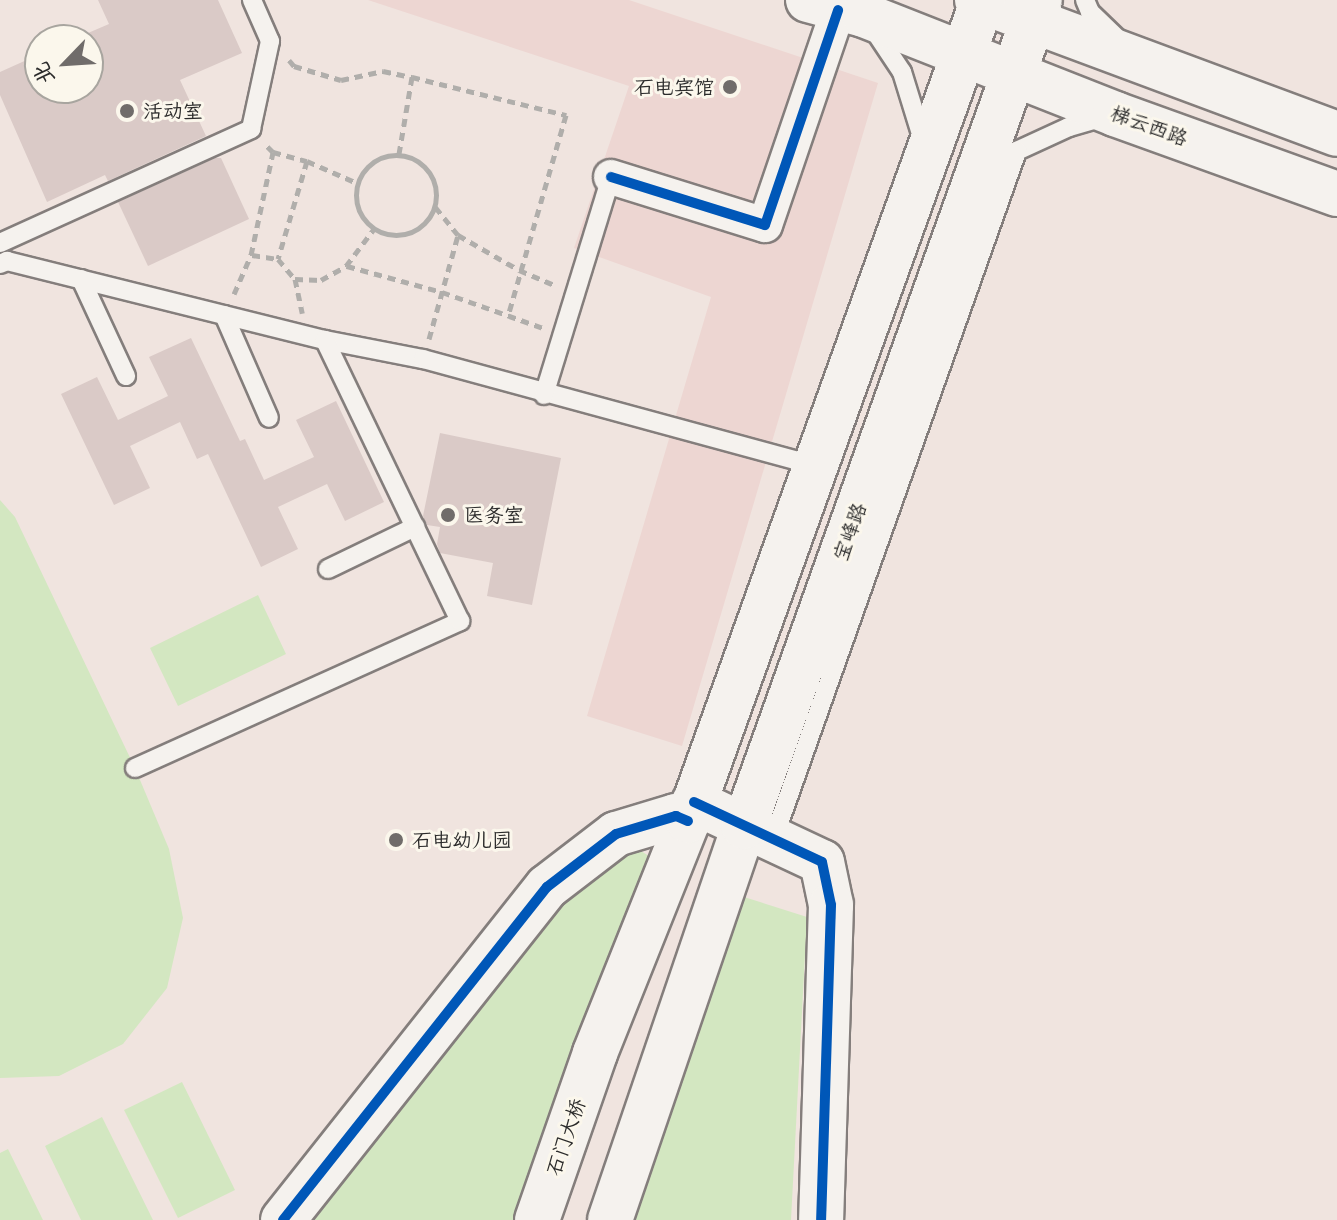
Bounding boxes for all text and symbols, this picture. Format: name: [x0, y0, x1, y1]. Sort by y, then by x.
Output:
north arrow: [24, 24, 104, 104]
text: 北: [27, 57, 61, 89]
place label: 石电宾馆: [634, 75, 714, 99]
marker: 石电宾馆: [721, 78, 739, 96]
place label: 活动室: [143, 99, 203, 123]
street label: 梯云西路: [1107, 101, 1191, 151]
marker: 活动室: [118, 102, 136, 120]
street label: 宝峰路: [828, 500, 872, 564]
place label: 医务室: [464, 503, 524, 527]
marker: 医务室: [439, 506, 457, 524]
place label: 石电幼儿园: [412, 828, 512, 852]
marker: 石电幼儿园: [387, 831, 405, 849]
street label: 石门大桥: [542, 1095, 590, 1179]

